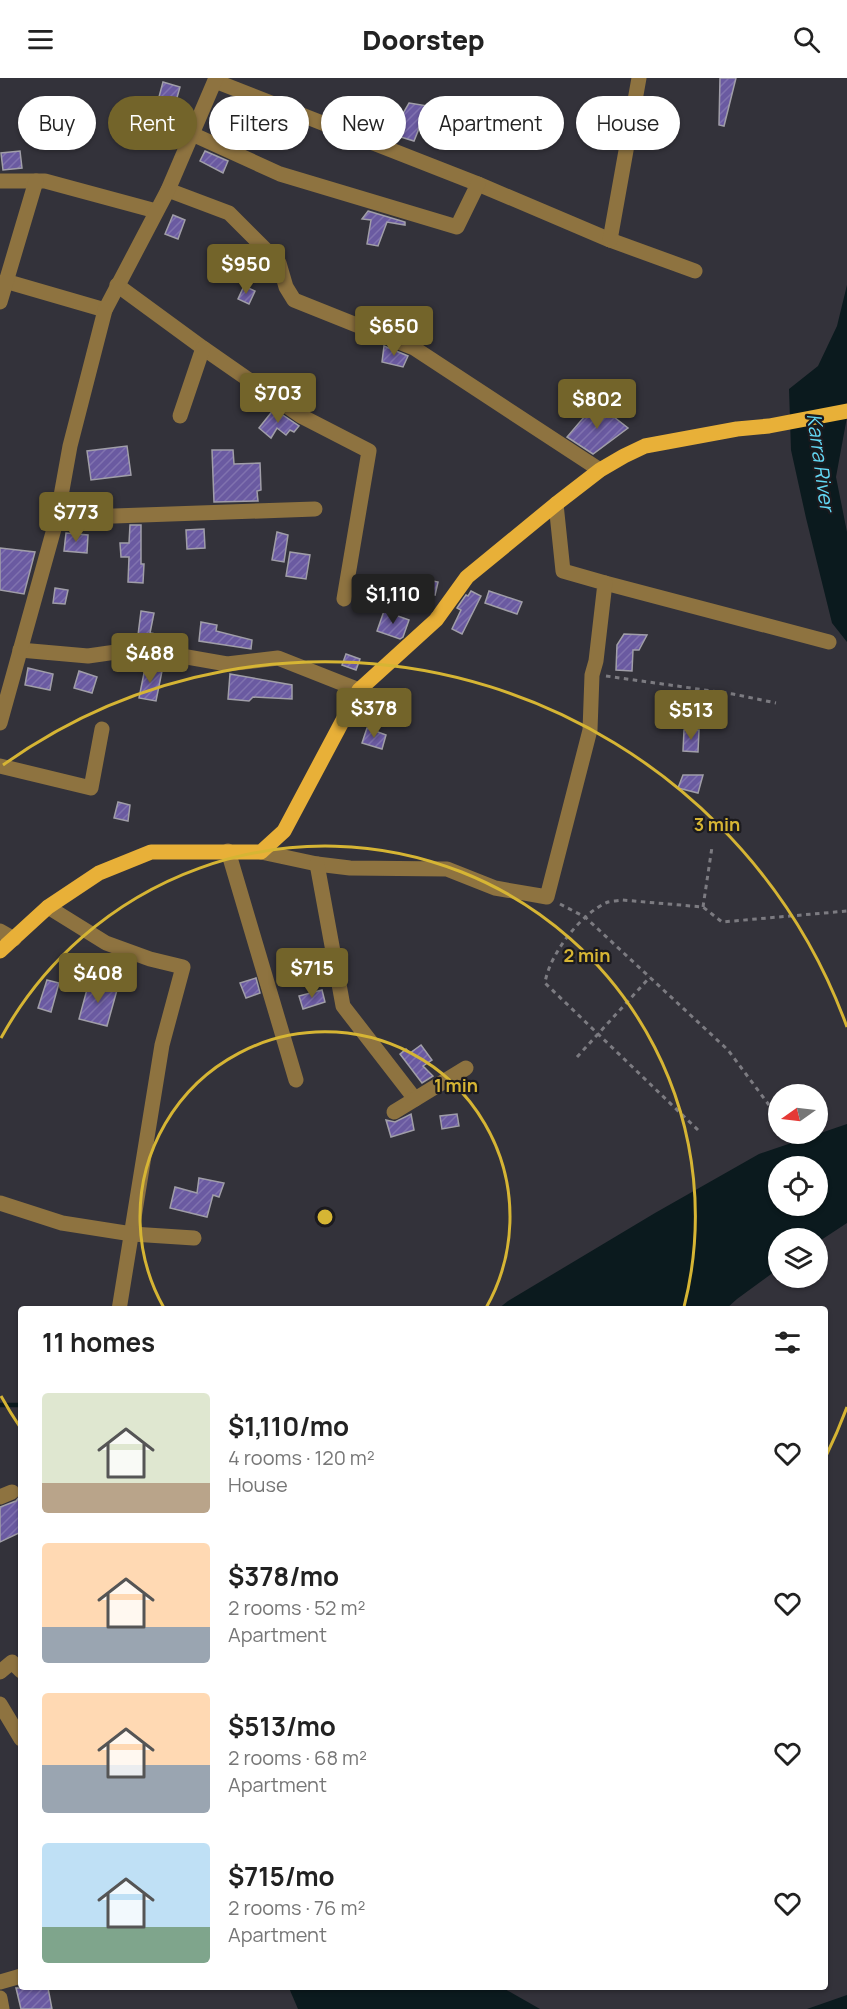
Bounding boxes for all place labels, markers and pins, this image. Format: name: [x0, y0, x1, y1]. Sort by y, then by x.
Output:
pin: $950: [210, 244, 282, 295]
pin: $650: [358, 306, 430, 357]
pin: $703: [242, 373, 314, 424]
pin: $802: [561, 379, 633, 430]
pin: $773: [40, 492, 112, 543]
pin: $1,110: [344, 574, 442, 625]
pin: $488: [114, 633, 186, 684]
pin: $378: [338, 688, 410, 739]
pin: $513: [655, 690, 727, 741]
pin: $715: [276, 948, 348, 999]
pin: $408: [62, 953, 134, 1004]
centre of rings: [315, 1207, 335, 1227]

